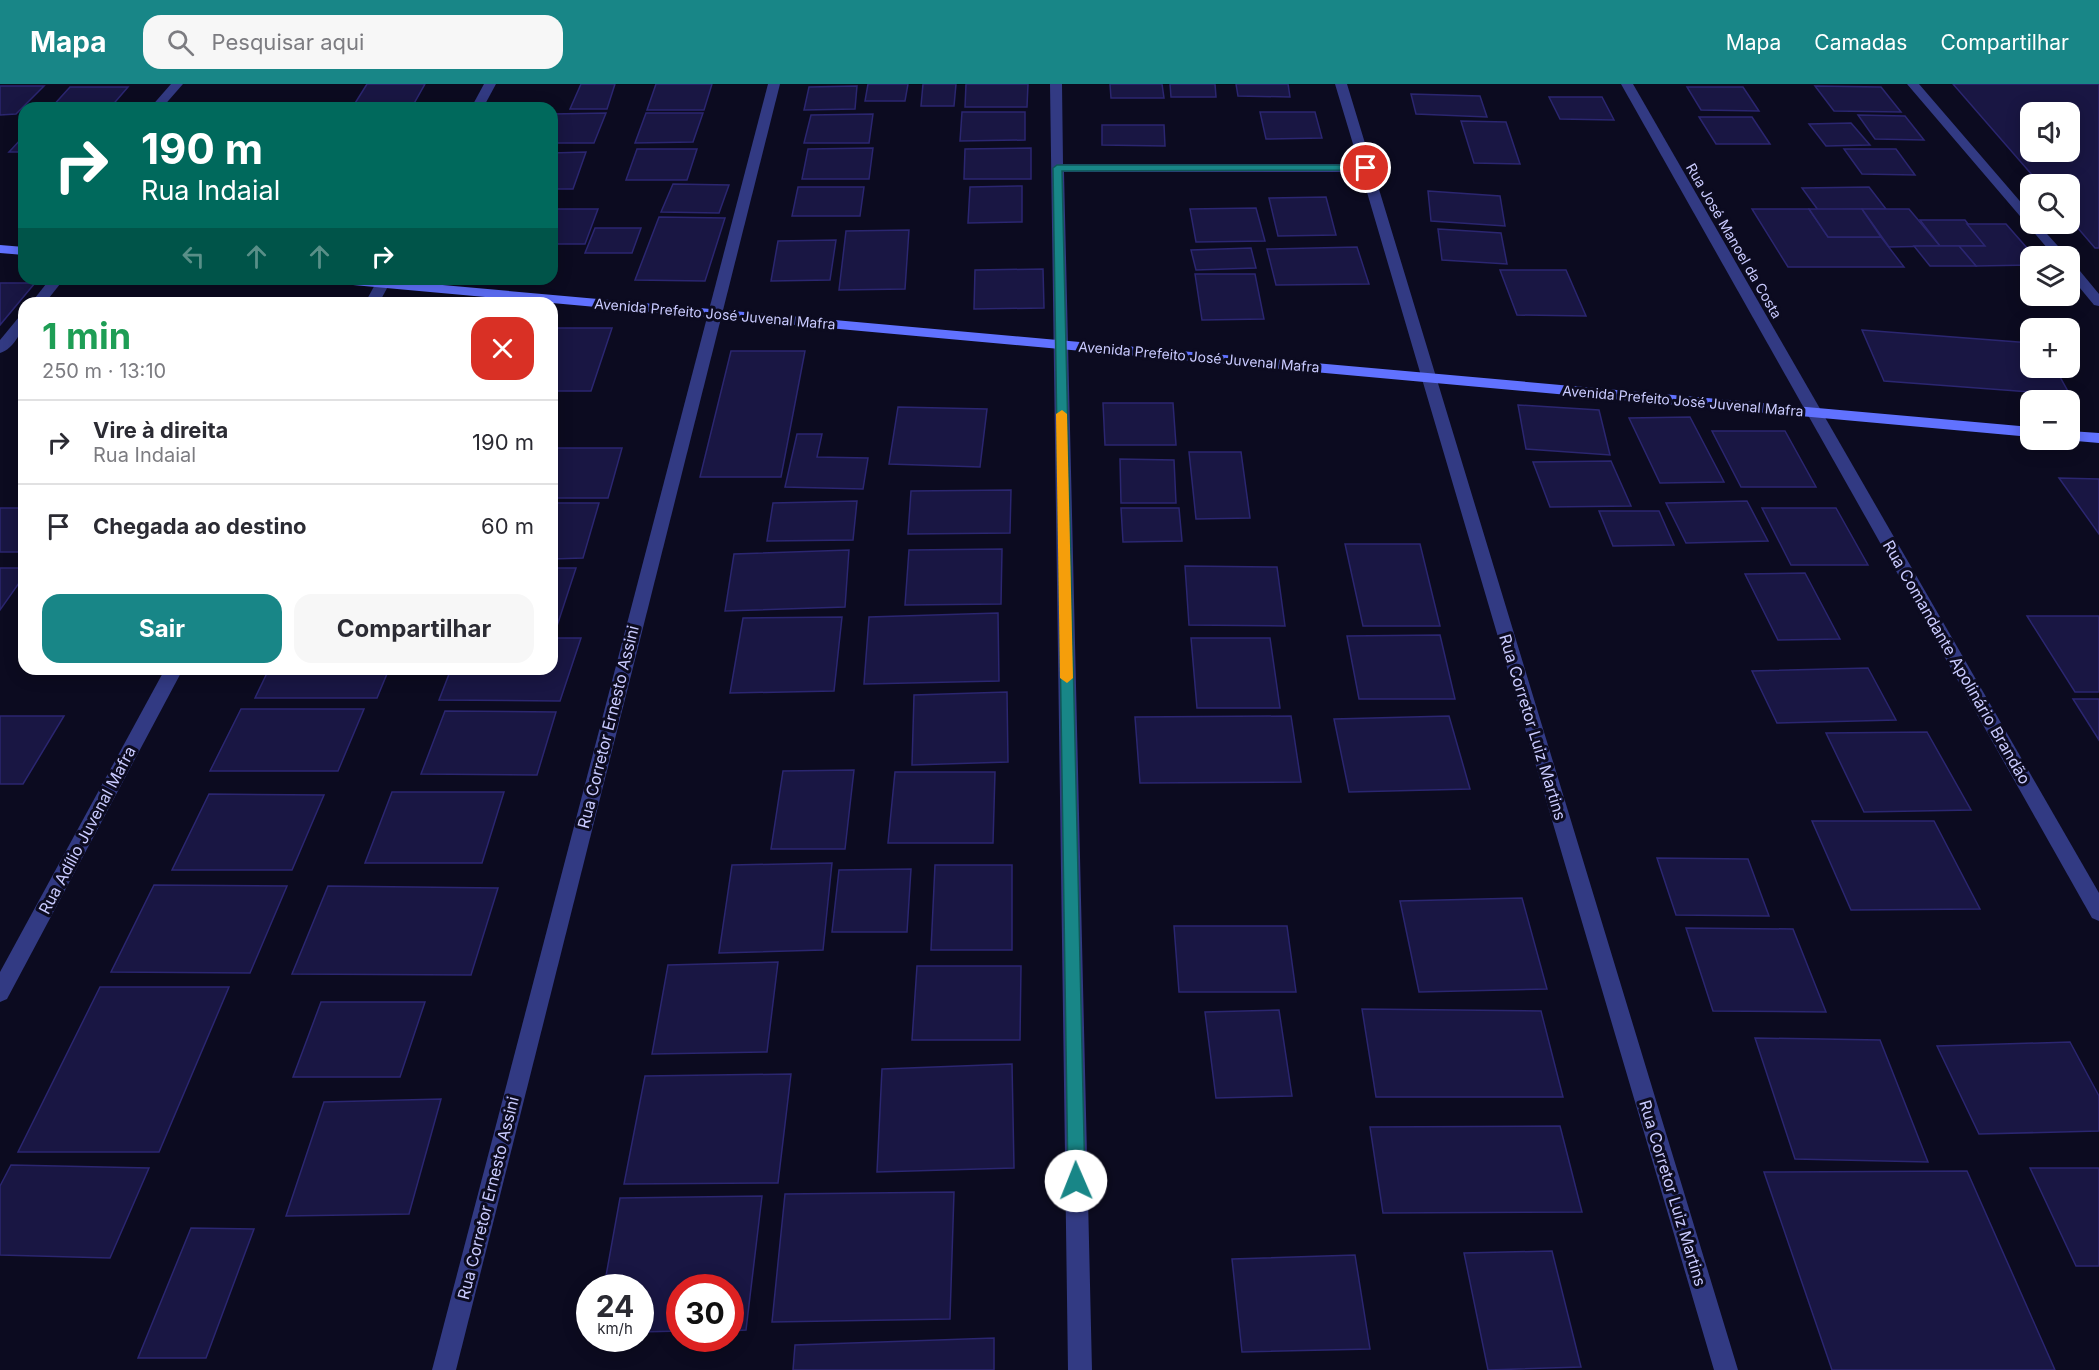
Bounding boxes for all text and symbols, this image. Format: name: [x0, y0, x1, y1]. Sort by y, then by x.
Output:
search box: [143, 15, 563, 69]
text: Mapa: [30, 25, 107, 59]
icon: search: [164, 26, 197, 59]
text: Pesquisar aqui: [212, 29, 364, 55]
text: Mapa: [1726, 30, 1781, 55]
text: Camadas: [1814, 30, 1907, 55]
text: Compartilhar: [1940, 30, 2069, 55]
map controls: [2020, 102, 2080, 450]
button: sound: [2020, 102, 2080, 162]
text: 190 m: [141, 123, 263, 174]
icon: right: [42, 126, 120, 204]
pin: [1340, 142, 1391, 193]
icon: arrive: [1349, 151, 1382, 184]
street label: Rua José Manoel da Costa: [1683, 160, 1786, 321]
text: Rua Indaial: [141, 174, 280, 207]
button: search: [2020, 174, 2080, 234]
icon: left: [177, 240, 210, 273]
icon: ahead: [240, 240, 273, 273]
icon: ahead: [303, 240, 336, 273]
icon: right: [366, 240, 399, 273]
button: layers: [2020, 246, 2080, 306]
street label: Avenida Prefeito José Juvenal Mafra: [594, 294, 836, 333]
text: 1 min: [42, 314, 131, 358]
button: close: [471, 317, 534, 380]
button: +: [2020, 318, 2080, 378]
street label: Avenida Prefeito José Juvenal Mafra: [1078, 337, 1320, 376]
text: 250 m · 13:10: [42, 359, 166, 383]
street label: Avenida Prefeito José Juvenal Mafra: [1562, 381, 1804, 420]
button: −: [2020, 390, 2080, 450]
text: Vire à direita: [93, 417, 228, 443]
icon: right: [42, 426, 75, 459]
text: 190 m: [472, 429, 534, 455]
text: Rua Indaial: [93, 443, 196, 467]
icon: arrive: [42, 510, 75, 543]
text: Chegada ao destino: [93, 513, 307, 539]
text: 60 m: [481, 513, 534, 539]
street label: Rua Comandante Apolinário Brandão: [1879, 537, 2035, 787]
button: Sair: [42, 594, 282, 663]
button: Compartilhar: [294, 594, 534, 663]
street label: Rua Corretor Ernesto Assini: [573, 623, 643, 831]
street label: Rua Corretor Luiz Martins: [1495, 632, 1571, 822]
street label: Rua Adílio Juvenal Mafra: [34, 742, 140, 918]
street label: Rua Corretor Ernesto Assini: [453, 1094, 523, 1302]
street label: Rua Corretor Luiz Martins: [1635, 1098, 1711, 1288]
position arrow: [1044, 1149, 1108, 1213]
speed limit sign: 30: [666, 1274, 744, 1352]
text: 24: [596, 1288, 634, 1324]
text: km/h: [597, 1319, 633, 1338]

